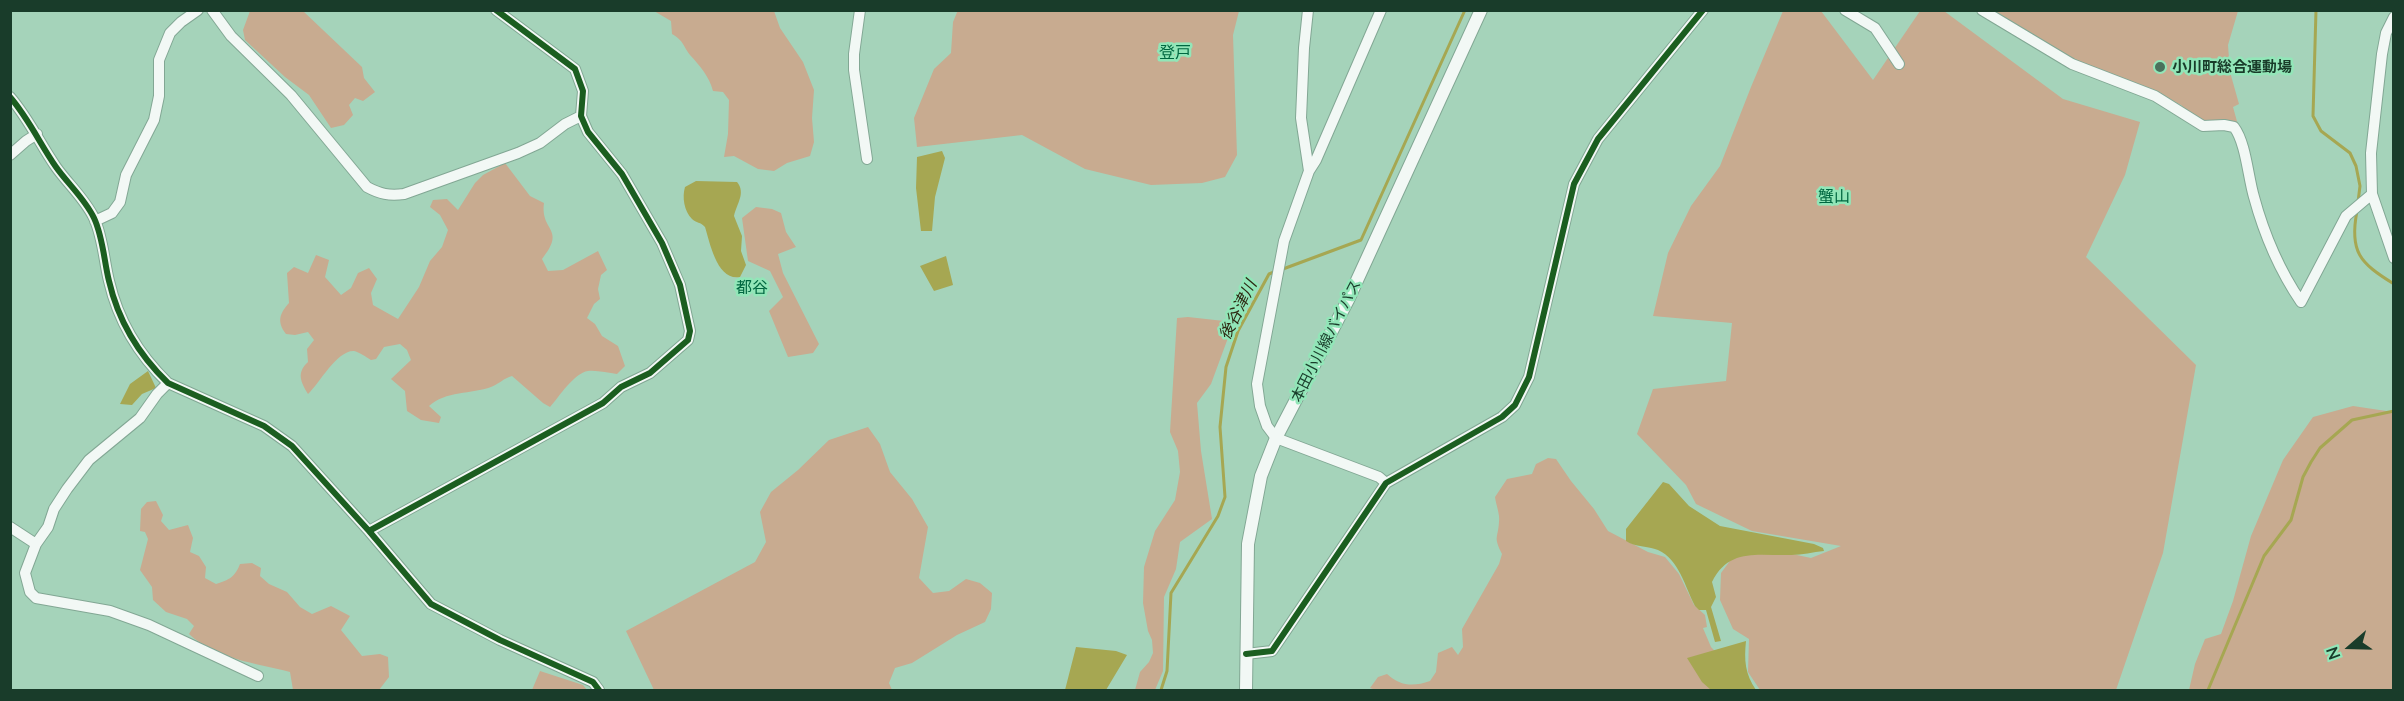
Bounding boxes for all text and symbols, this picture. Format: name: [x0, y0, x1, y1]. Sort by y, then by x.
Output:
district label: 登戸: [1159, 43, 1191, 63]
place label: 小川町総合運動場: [2172, 58, 2292, 76]
marker: 小川町総合運動場: [2153, 60, 2167, 74]
district label: 蟹山: [1818, 187, 1850, 207]
water label: 後谷津川: [1215, 277, 1261, 343]
street label: 本田小川線バイパス: [1287, 277, 1365, 405]
district label: 都谷: [736, 278, 768, 298]
north arrow: [2320, 617, 2380, 677]
text: N: [2322, 644, 2344, 662]

